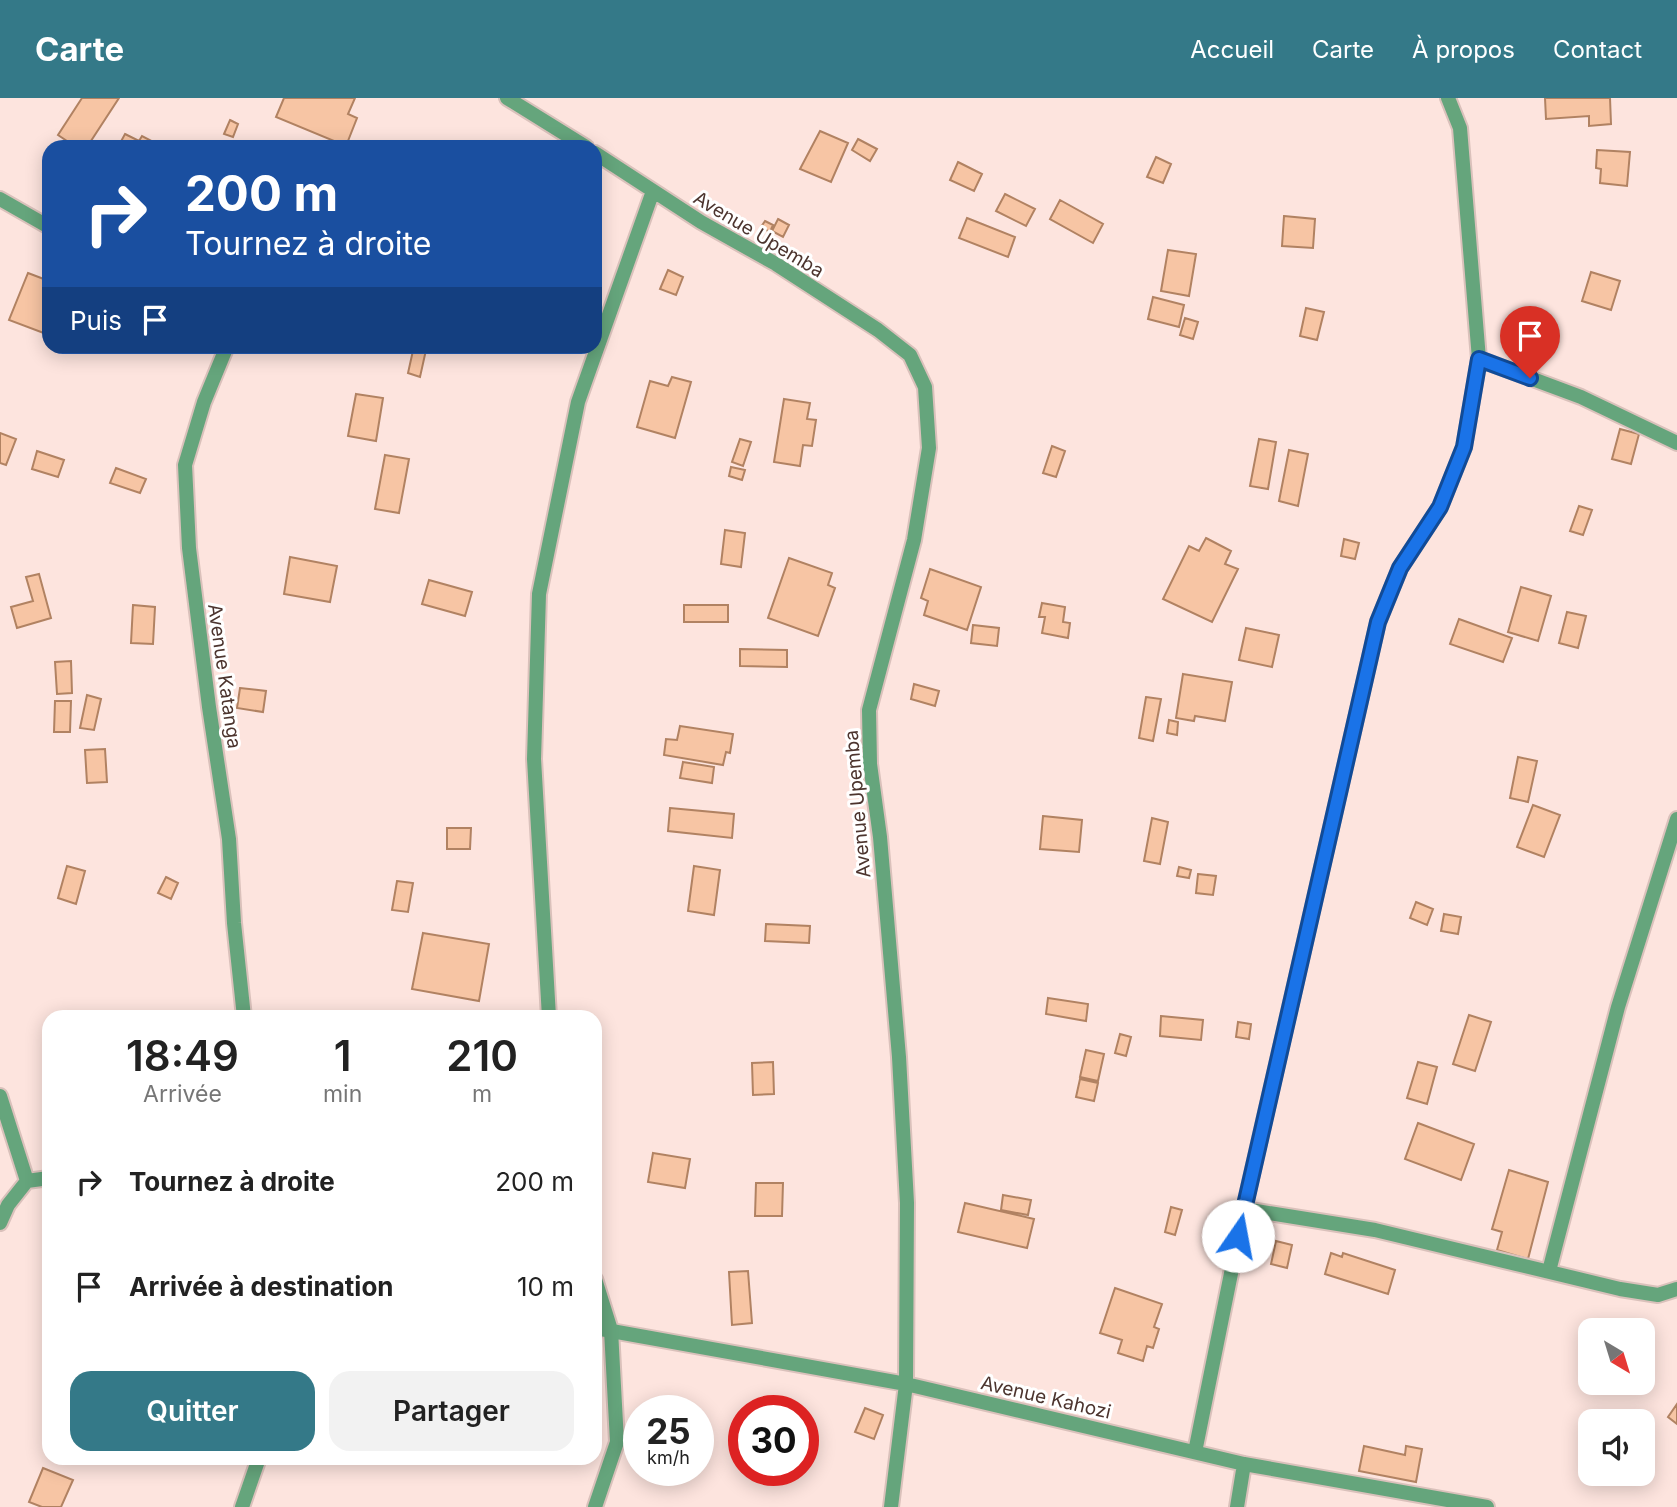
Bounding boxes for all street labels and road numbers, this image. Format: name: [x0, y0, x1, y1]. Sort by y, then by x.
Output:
street label: Avenue Upemba: [689, 186, 828, 282]
street label: Avenue Katanga: [203, 602, 246, 750]
street label: Avenue Upemba: [840, 729, 875, 879]
street label: Avenue Kahozi: [979, 1371, 1113, 1424]

